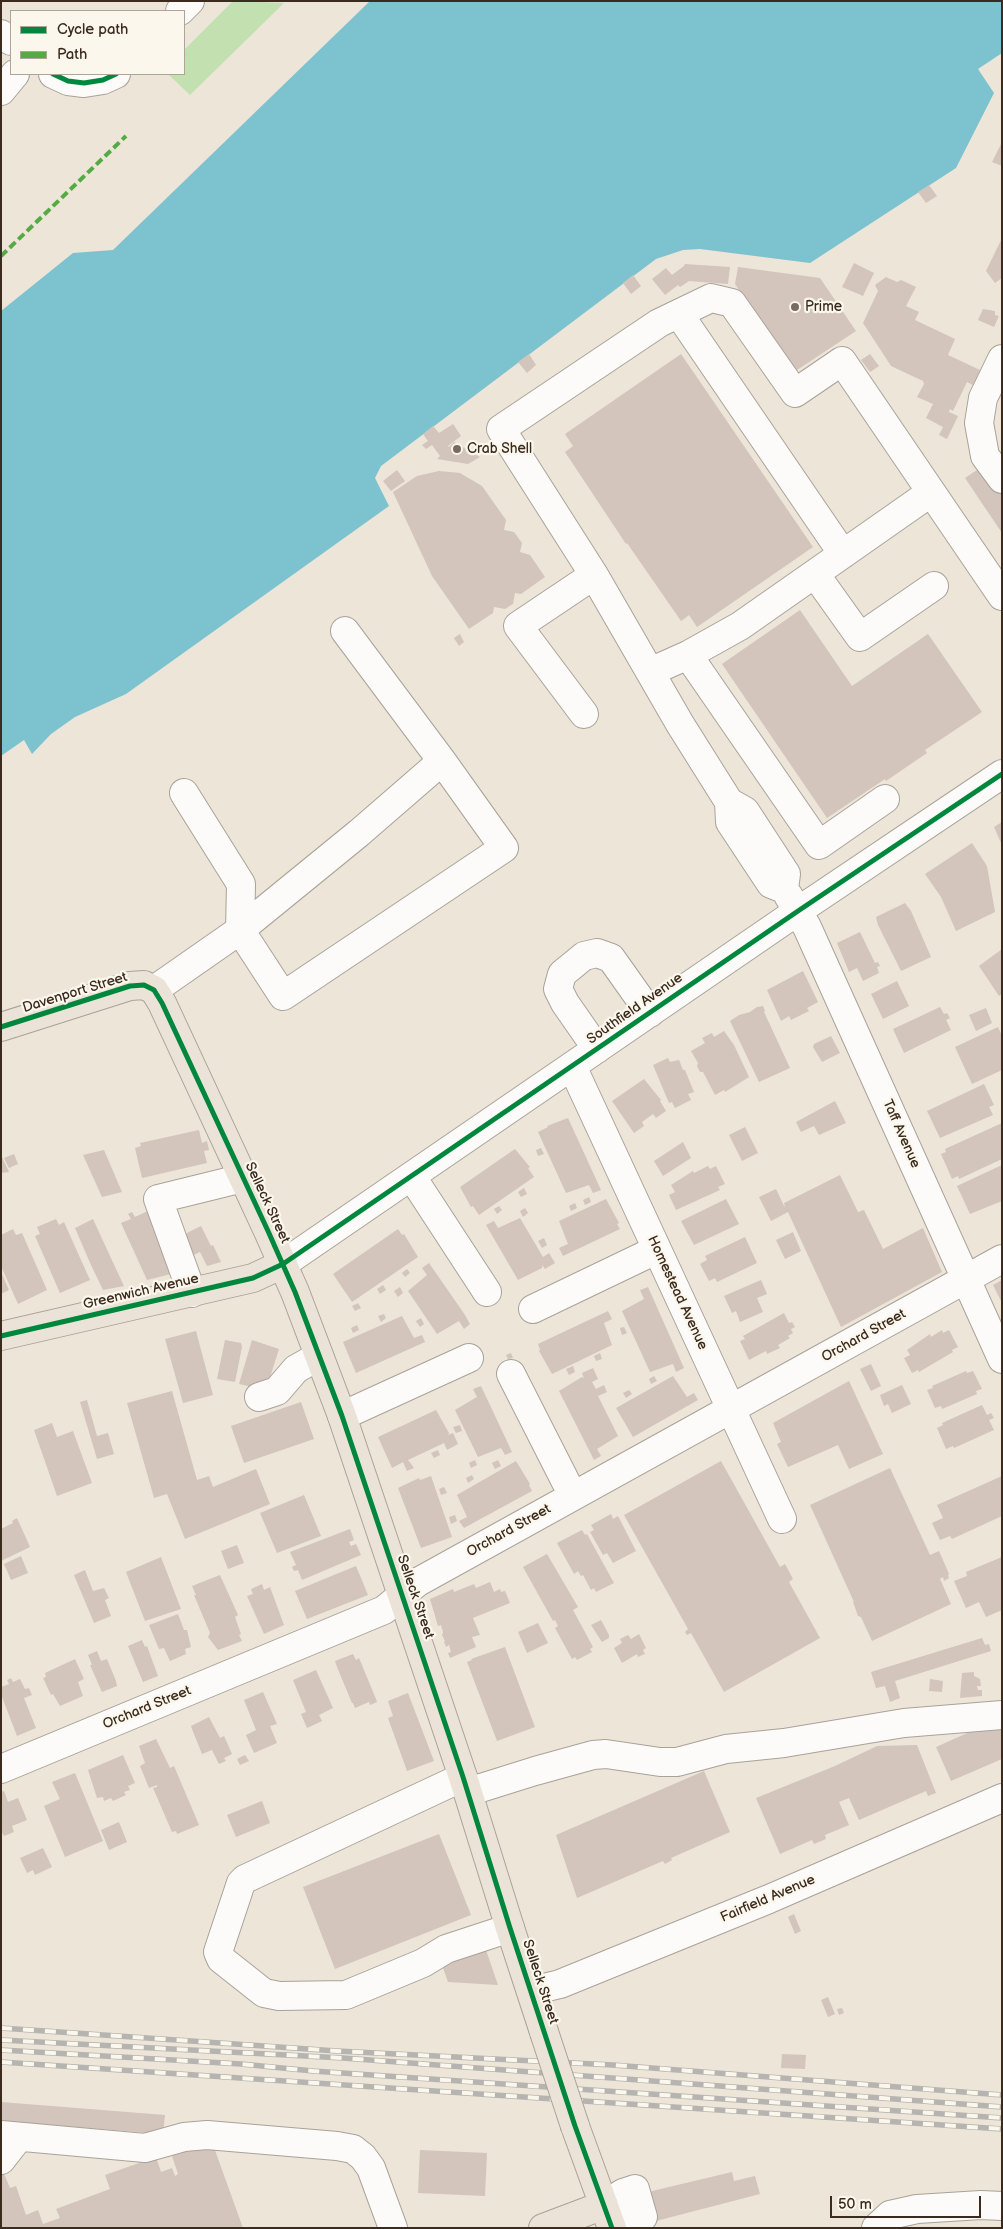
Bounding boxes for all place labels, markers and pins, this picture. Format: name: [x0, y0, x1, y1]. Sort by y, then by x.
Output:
place label: Prime: [805, 299, 842, 315]
marker: Prime: [789, 301, 801, 313]
place label: Crab Shell: [467, 441, 532, 457]
marker: Crab Shell: [451, 443, 463, 455]

